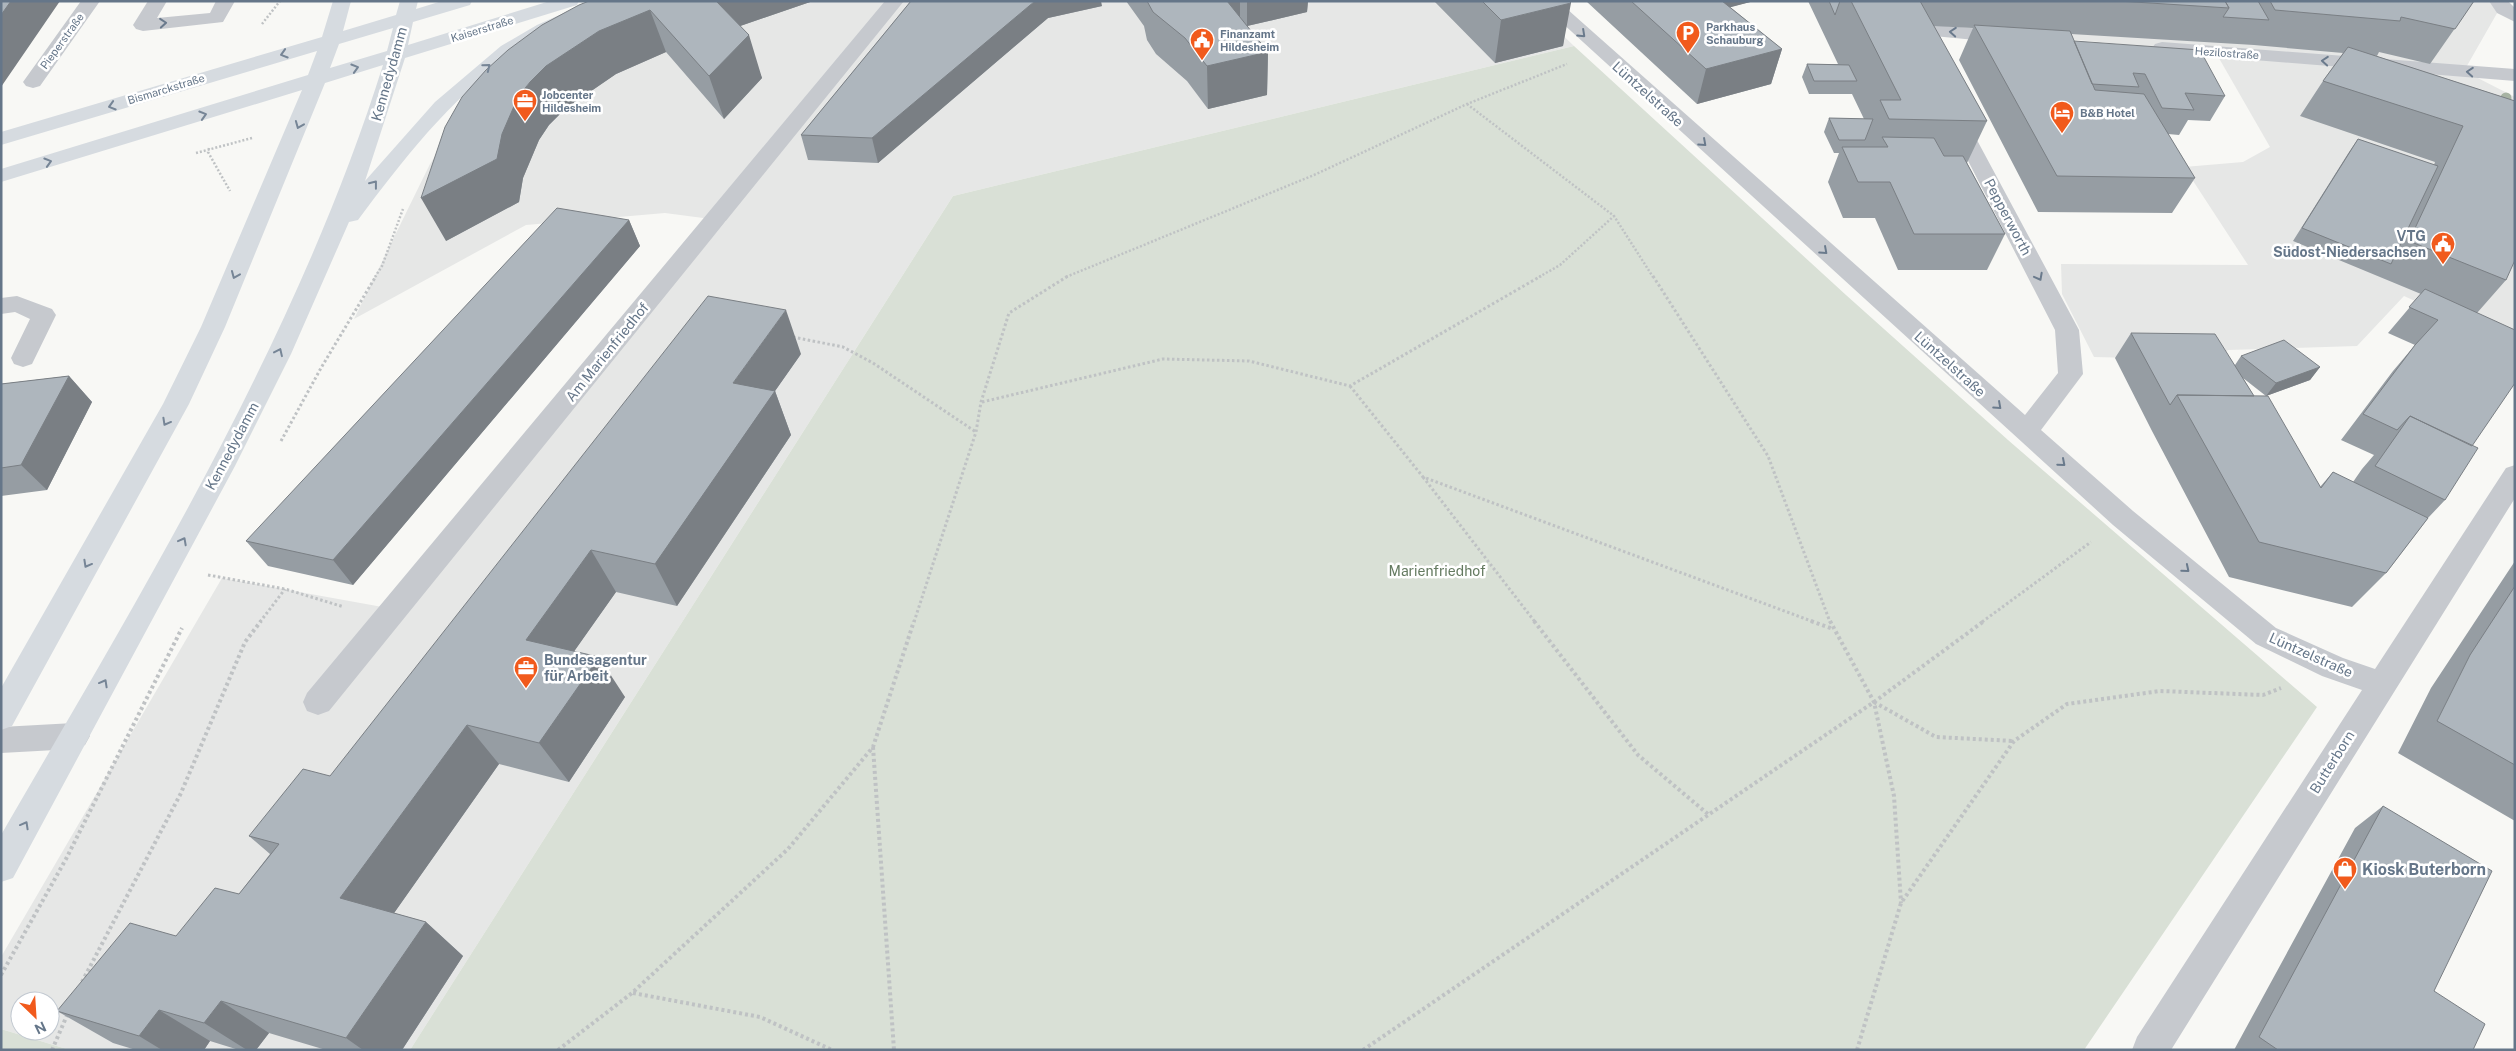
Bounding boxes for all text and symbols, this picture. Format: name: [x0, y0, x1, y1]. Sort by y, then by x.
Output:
street label: Pieperstraße: [38, 11, 86, 71]
street label: Kaiserstraße: [449, 14, 515, 44]
one-way arrow: [160, 18, 168, 29]
parking icon: Parkhaus Schauburg: [1675, 20, 1701, 54]
place label: Parkhaus Schauburg: [1706, 21, 1764, 46]
street label: Kennedydamm: [368, 25, 410, 123]
public building icon: Finanzamt Hildesheim: [1189, 27, 1215, 61]
one-way arrow: [1949, 27, 1957, 38]
place label: Finanzamt Hildesheim: [1220, 28, 1279, 53]
one-way arrow: [1577, 29, 1586, 38]
street label: Hezilostraße: [2194, 45, 2260, 61]
one-way arrow: [281, 48, 289, 58]
one-way arrow: [2320, 56, 2328, 67]
street label: Lüntzelstraße: [1609, 58, 1687, 130]
one-way arrow: [351, 63, 359, 73]
one-way arrow: [481, 64, 490, 73]
one-way arrow: [2466, 67, 2474, 78]
street label: Bismarckstraße: [126, 72, 206, 106]
office icon: Jobcenter Hildesheim: [512, 88, 538, 122]
place label: Jobcenter Hildesheim: [542, 89, 601, 114]
one-way arrow: [108, 100, 116, 110]
hotel icon: B&B Hotel: [2049, 100, 2075, 134]
place label: B&B Hotel: [2080, 107, 2135, 119]
one-way arrow: [199, 110, 207, 120]
one-way arrow: [295, 120, 305, 129]
one-way arrow: [1698, 137, 1707, 146]
one-way arrow: [43, 157, 52, 167]
street label: Pepperworth: [1981, 176, 2035, 258]
one-way arrow: [369, 181, 377, 190]
place label: VTG Südost-Niedersachsen: [2273, 228, 2426, 260]
public building icon: VTG Südost-Niedersachsen: [2430, 231, 2456, 265]
one-way arrow: [1819, 246, 1828, 255]
one-way arrow: [231, 270, 242, 279]
one-way arrow: [2033, 271, 2043, 280]
street label: Am Marienfriedhof: [562, 299, 652, 405]
street label: Lüntzelstraße: [1911, 328, 1989, 400]
one-way arrow: [273, 348, 283, 357]
street label: Kennedydamm: [202, 399, 262, 493]
one-way arrow: [1992, 400, 2001, 409]
one-way arrow: [163, 416, 173, 425]
one-way arrow: [2057, 458, 2066, 467]
one-way arrow: [177, 537, 187, 546]
one-way arrow: [83, 558, 93, 567]
park label: Marienfriedhof: [1389, 563, 1486, 579]
one-way arrow: [2180, 563, 2189, 572]
street label: Lüntzelstraße: [2267, 629, 2355, 681]
place label: Bundesagentur für Arbeit: [544, 652, 647, 684]
office icon: Bundesagentur für Arbeit: [513, 655, 539, 689]
one-way arrow: [98, 679, 108, 688]
street label: Butterborn: [2306, 728, 2358, 796]
one-way arrow: [19, 821, 29, 830]
shop icon: Kiosk Buterborn: [2332, 856, 2358, 890]
place label: Kiosk Buterborn: [2362, 860, 2486, 879]
north arrow: [10, 991, 60, 1041]
text: N: [32, 1018, 49, 1037]

